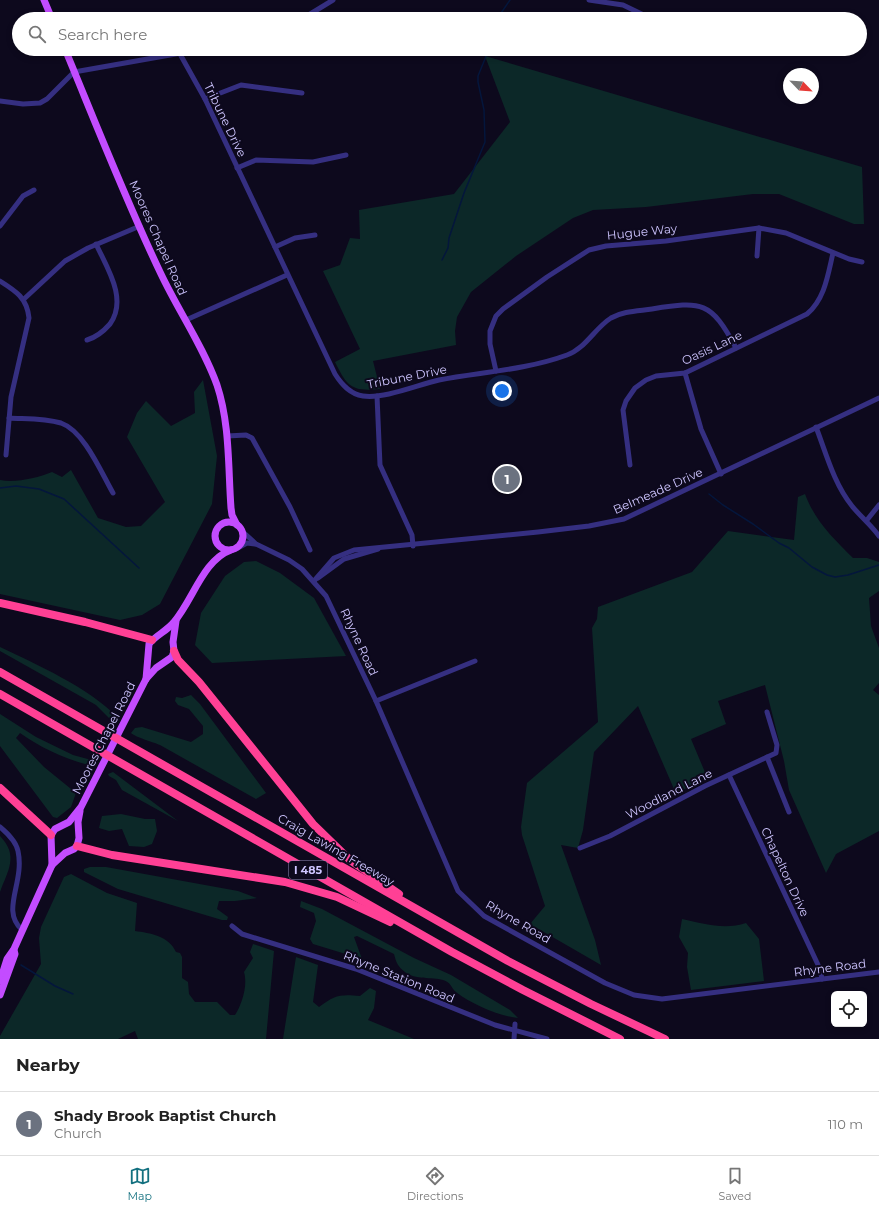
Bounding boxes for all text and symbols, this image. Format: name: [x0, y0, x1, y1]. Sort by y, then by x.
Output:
search box: [12, 12, 867, 56]
icon: search: [26, 23, 48, 45]
text: Search here: [58, 25, 147, 44]
north arrow: [783, 68, 819, 104]
street label: Tribune Drive: [201, 80, 250, 159]
street label: Moores Chapel Road: [126, 178, 191, 298]
street label: Hugue Way: [606, 220, 678, 243]
street label: Oasis Lane: [679, 327, 744, 368]
street label: Tribune Drive: [366, 361, 448, 392]
your location: [492, 381, 512, 401]
pin: 1: [494, 464, 520, 494]
street label: Belmeade Drive: [611, 464, 705, 517]
street label: Rhyne Road: [337, 606, 382, 678]
street label: Moores Chapel Road: [69, 679, 138, 797]
street label: Woodland Lane: [623, 765, 715, 822]
street label: Craig Lawing Freeway: [275, 810, 398, 889]
street label: Chapelton Drive: [758, 825, 813, 919]
road number: I 485: [289, 861, 327, 879]
street label: Rhyne Road: [483, 897, 554, 946]
street label: Rhyne Station Road: [341, 947, 457, 1006]
street label: Rhyne Road: [793, 956, 867, 979]
map controls: [831, 991, 867, 1027]
button: locate: [831, 991, 867, 1027]
text: Nearby: [16, 1055, 80, 1075]
text: Shady Brook Baptist Church: [54, 1106, 276, 1125]
text: 1: [26, 1116, 32, 1132]
text: 110 m: [828, 1116, 863, 1132]
text: Church: [54, 1125, 102, 1141]
tab: Map: [128, 1165, 152, 1203]
tab: Directions: [407, 1165, 463, 1203]
tab: Saved: [718, 1165, 751, 1203]

